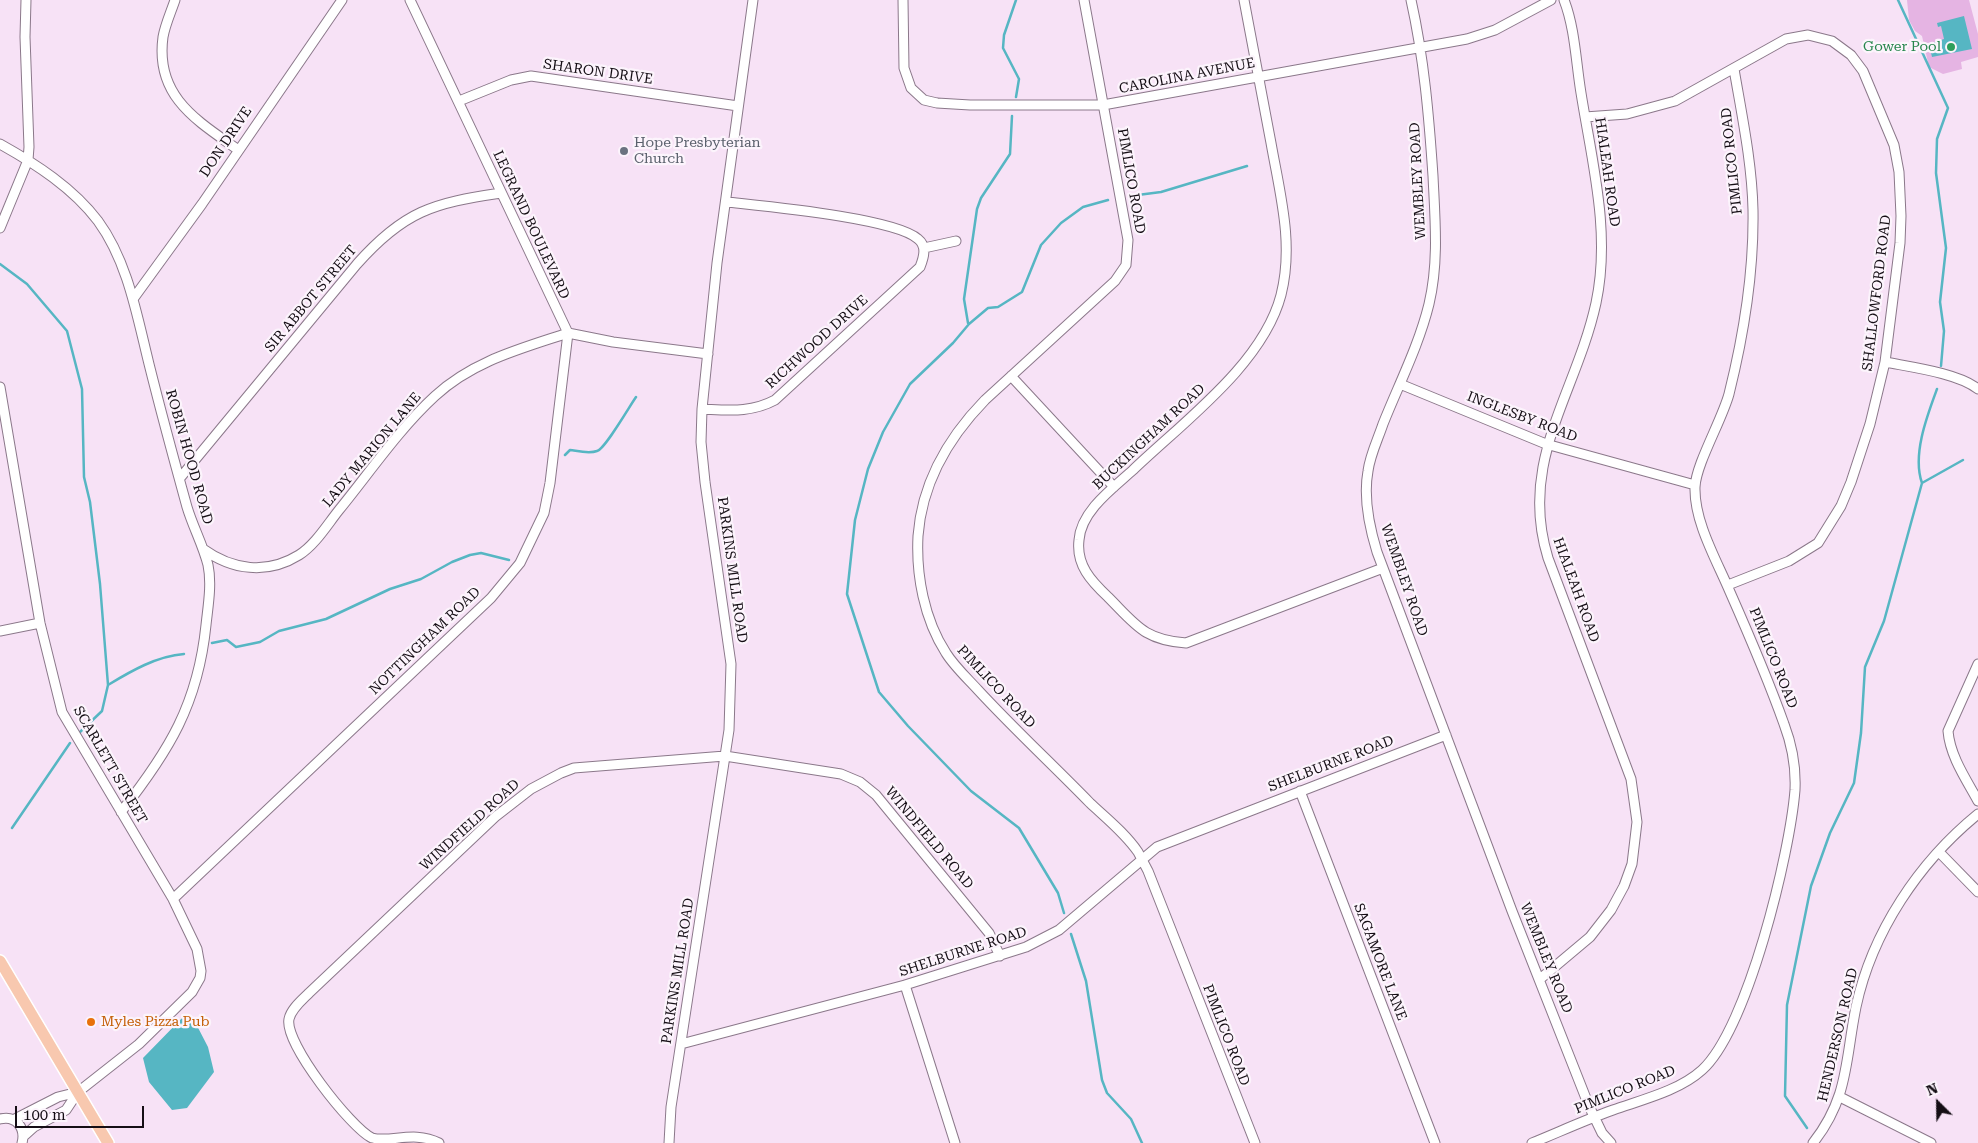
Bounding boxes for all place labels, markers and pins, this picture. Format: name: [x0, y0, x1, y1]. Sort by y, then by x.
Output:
place label: Gower Pool: [1863, 39, 1941, 55]
marker: Gower Pool: [1945, 41, 1957, 53]
place label: Hope Presbyterian Church: [634, 135, 761, 168]
marker: Hope Presbyterian Church: [618, 145, 630, 157]
place label: Myles Pizza Pub: [101, 1014, 210, 1030]
marker: Myles Pizza Pub: [85, 1016, 97, 1028]

